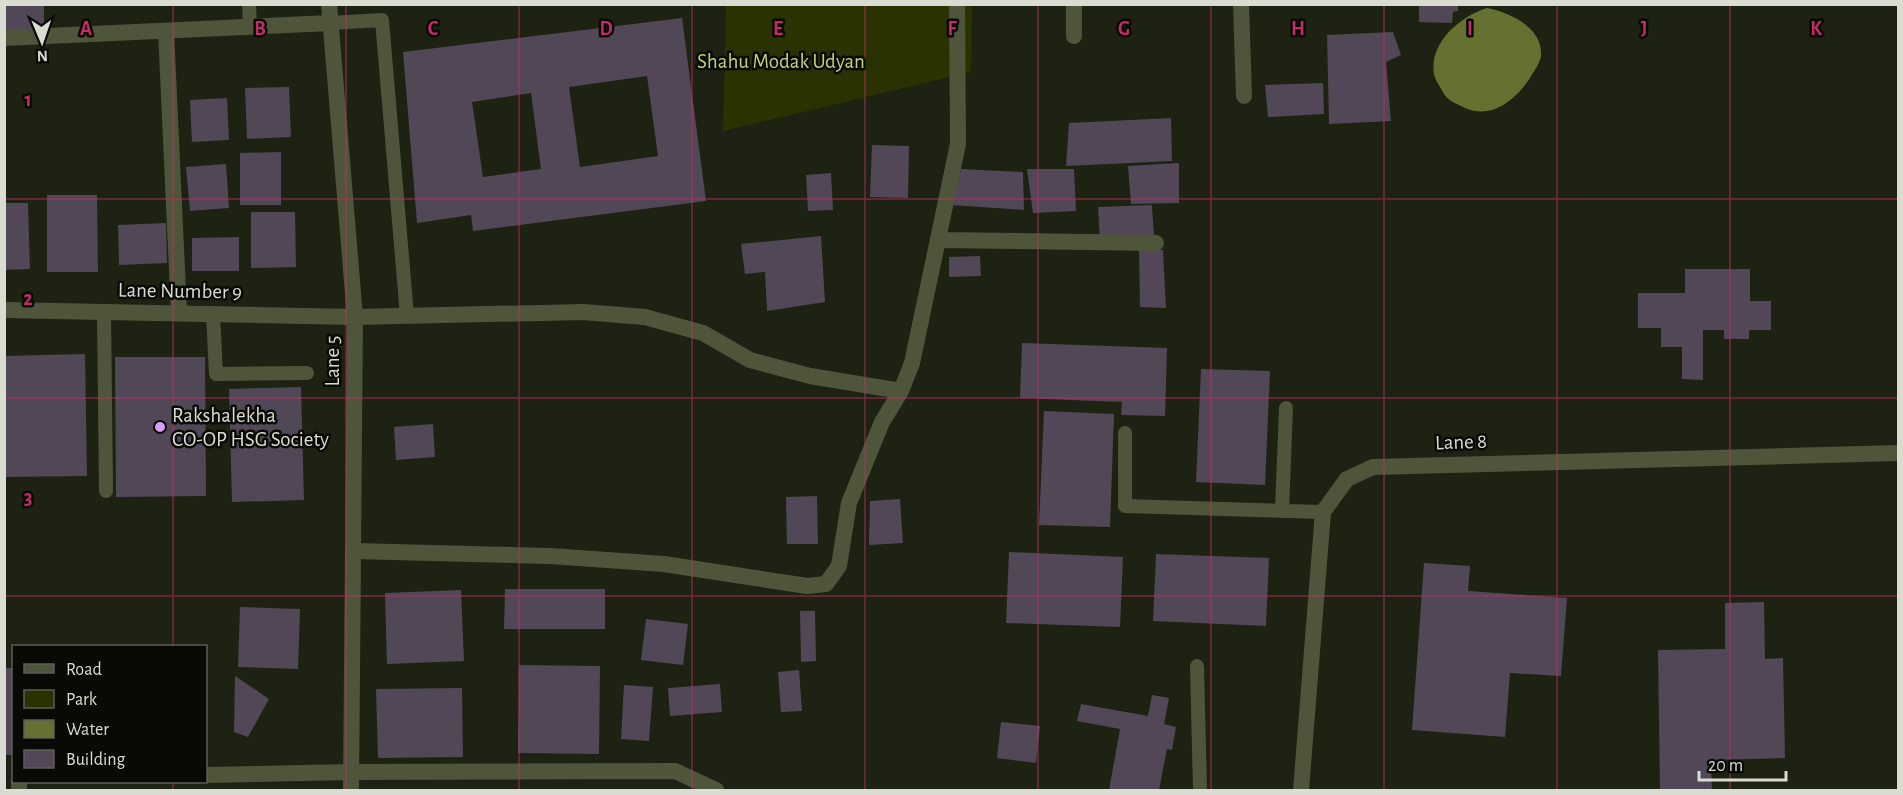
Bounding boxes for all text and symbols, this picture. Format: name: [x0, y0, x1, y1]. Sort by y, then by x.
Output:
north arrow: [12, 12, 72, 72]
text: A: [80, 19, 92, 39]
text: B: [254, 19, 266, 39]
text: C: [428, 19, 439, 39]
text: D: [599, 19, 613, 39]
text: E: [773, 19, 783, 39]
text: F: [947, 19, 957, 39]
text: G: [1118, 19, 1130, 39]
text: H: [1291, 19, 1305, 39]
text: I: [1467, 19, 1473, 39]
text: J: [1641, 19, 1647, 39]
text: K: [1810, 19, 1822, 39]
text: N: [37, 48, 48, 64]
park label: Shahu Modak Udyan: [697, 51, 865, 72]
text: 1: [24, 90, 32, 110]
street label: Lane Number 9: [118, 279, 242, 303]
text: 2: [23, 289, 33, 309]
street label: Lane 5: [322, 336, 343, 387]
place label: Rakshalekha CO-OP HSG Society: [172, 405, 329, 450]
marker: Rakshalekha CO-OP HSG Society: [153, 420, 167, 434]
street label: Lane 8: [1435, 431, 1487, 453]
text: 3: [24, 488, 32, 508]
legend: [12, 645, 207, 783]
text: Road: [66, 661, 102, 679]
text: Park: [66, 691, 98, 709]
text: Water: [66, 721, 109, 739]
scale bar: [1699, 744, 1786, 782]
text: Building: [66, 751, 126, 769]
text: 20 m: [1708, 757, 1743, 775]

